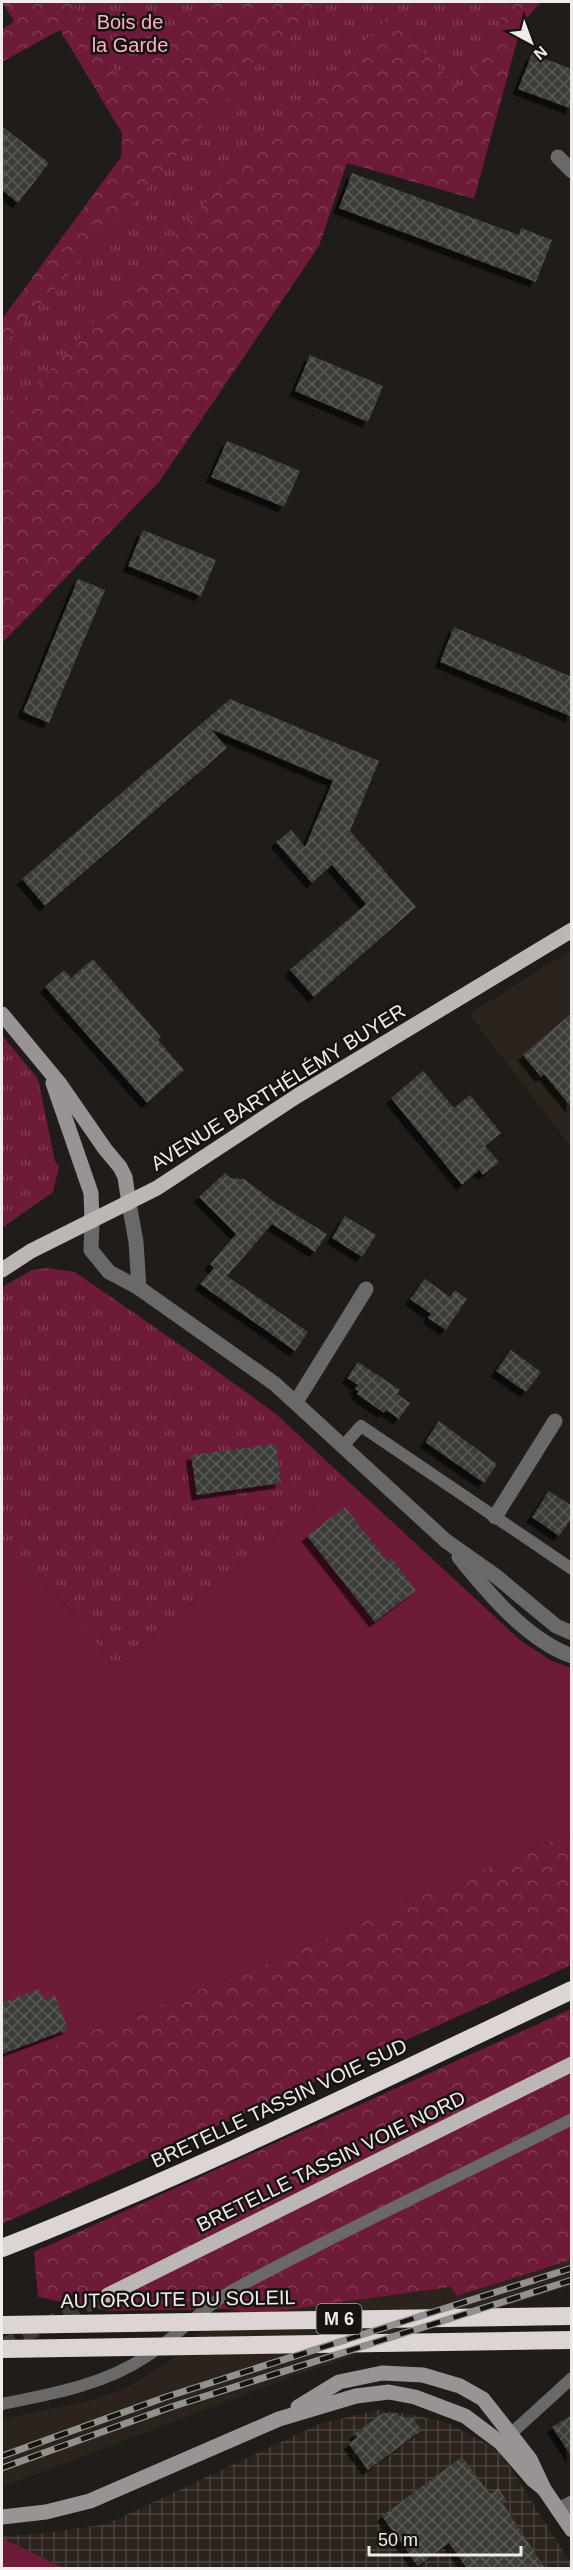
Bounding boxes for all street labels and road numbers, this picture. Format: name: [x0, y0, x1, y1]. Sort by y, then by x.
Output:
street label: AVENUE BARTHÉLÉMY BUYER: [147, 999, 409, 1175]
street label: BRETELLE TASSIN VOIE SUD: [148, 2034, 410, 2172]
street label: BRETELLE TASSIN VOIE NORD: [193, 2086, 469, 2236]
street label: AUTOROUTE DU SOLEIL: [60, 2286, 296, 2312]
road number: M 6: [316, 2304, 362, 2334]

